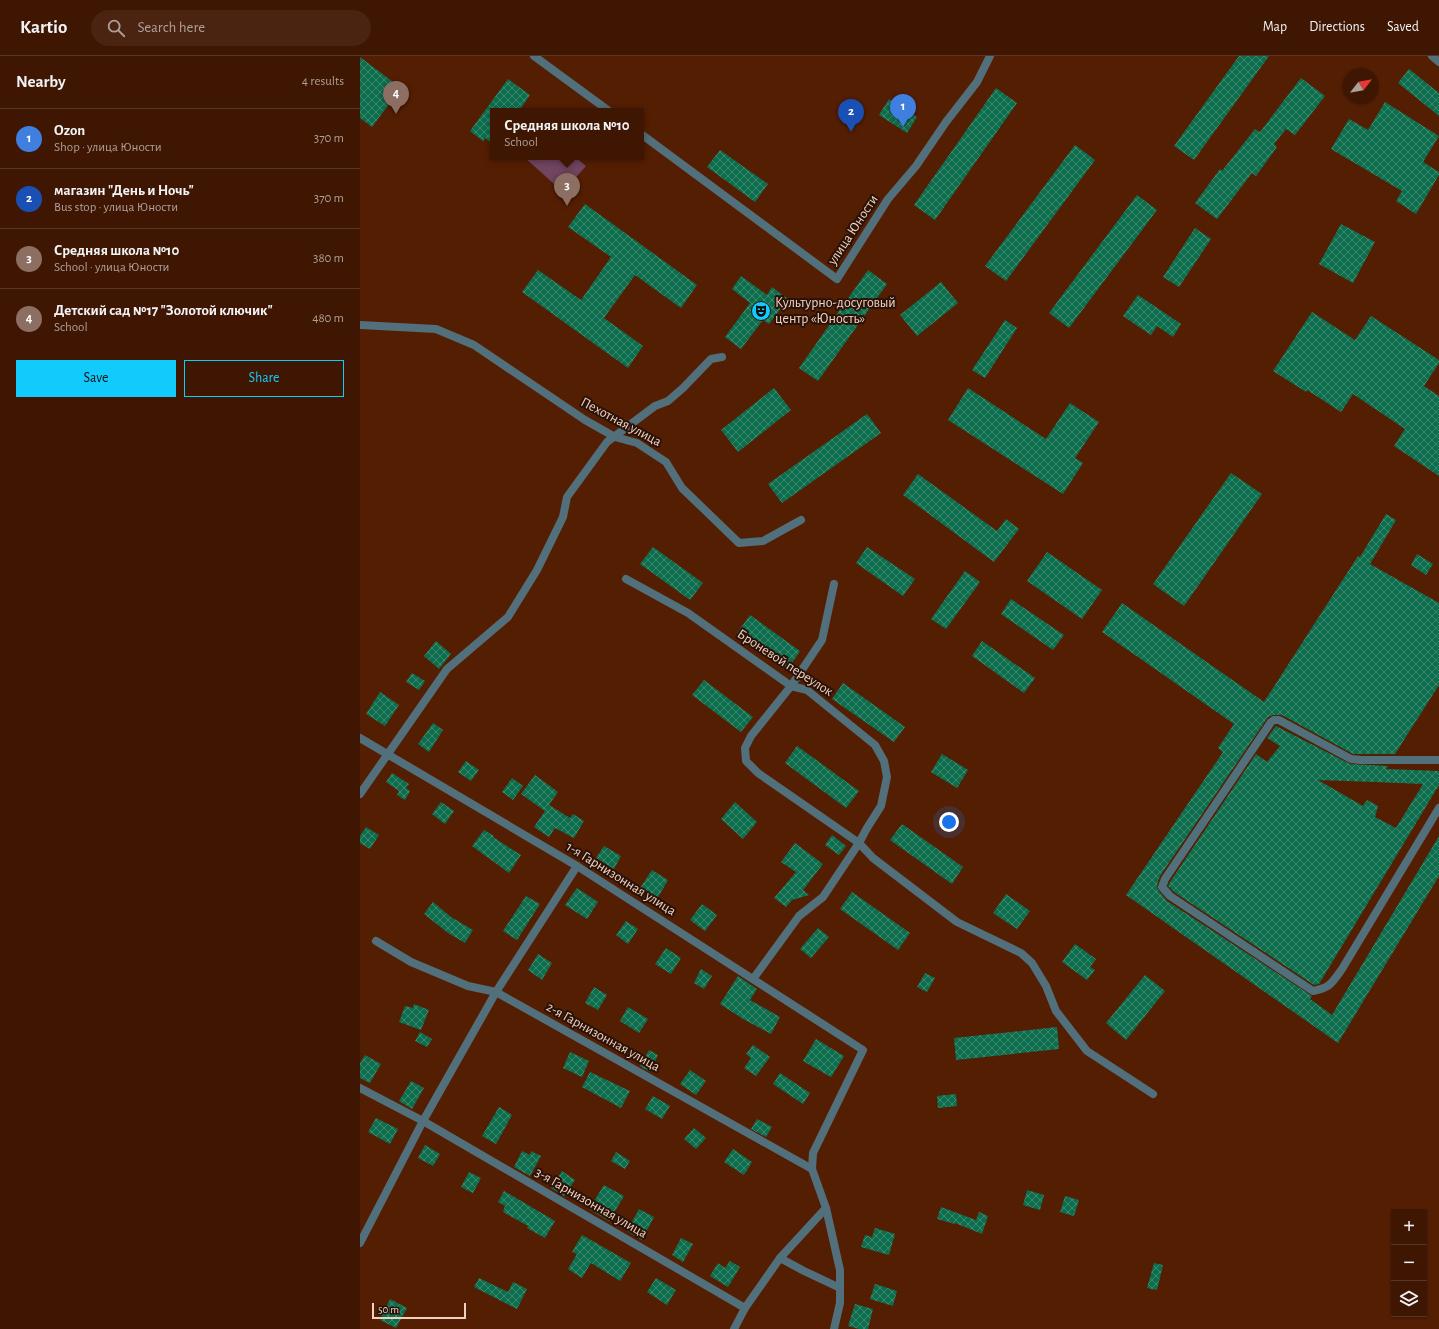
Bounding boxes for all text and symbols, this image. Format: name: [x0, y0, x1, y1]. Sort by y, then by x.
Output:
search box: [91, 10, 371, 46]
icon: search: [105, 17, 127, 39]
text: Kartio: [20, 18, 67, 37]
text: Search here: [137, 20, 205, 35]
text: Map: [1263, 20, 1287, 34]
text: Directions: [1309, 20, 1365, 34]
text: Saved: [1387, 20, 1419, 34]
north arrow: [1343, 68, 1379, 104]
text: Nearby: [16, 73, 66, 90]
text: 4 results: [302, 75, 344, 88]
pin: 4: [383, 81, 409, 114]
pin: 1: [890, 94, 916, 127]
pin: 2: [838, 99, 864, 132]
popup: [490, 108, 644, 160]
text: Средняя школа №10: [504, 118, 630, 133]
text: Ozon: [54, 123, 85, 138]
text: 1: [27, 132, 31, 145]
text: 370 m: [314, 132, 344, 145]
text: School: [504, 136, 538, 149]
text: Shop · улица Юности: [54, 141, 162, 154]
pin: 3: [554, 173, 580, 206]
text: магазин "День и Ночь": [54, 183, 194, 198]
text: 2: [26, 192, 32, 205]
text: 370 m: [314, 192, 344, 205]
street label: улица Юности: [825, 193, 881, 268]
text: Bus stop · улица Юности: [54, 201, 178, 214]
text: Средняя школа №10: [54, 243, 179, 258]
text: 3: [26, 252, 32, 265]
text: 380 m: [313, 252, 344, 265]
text: School · улица Юности: [54, 261, 169, 274]
place label: Культурно-досуговый центр «Юность»: [775, 296, 896, 326]
theatre icon: Культурно-досуговый центр «Юность»: [750, 300, 772, 322]
text: Детский сад №17 "Золотой ключик": [54, 303, 273, 318]
text: 4: [26, 312, 32, 325]
text: 480 m: [312, 312, 344, 325]
text: School: [54, 321, 88, 334]
button: Save: [16, 360, 176, 397]
button: Share: [184, 360, 344, 397]
street label: Пехотная улица: [578, 395, 664, 449]
street label: Броневой переулок: [735, 627, 836, 699]
your location: [939, 812, 959, 832]
street label: 1-я Гарнизонная улица: [564, 840, 679, 919]
street label: 2-я Гарнизонная улица: [544, 1000, 663, 1074]
street label: 3-я Гарнизонная улица: [532, 1165, 650, 1241]
map controls: [1391, 1209, 1427, 1317]
button: +: [1391, 1209, 1427, 1245]
button: −: [1391, 1245, 1427, 1281]
button: layers: [1391, 1281, 1427, 1317]
scale bar: [372, 1301, 466, 1320]
text: 50 m: [378, 1304, 399, 1315]

